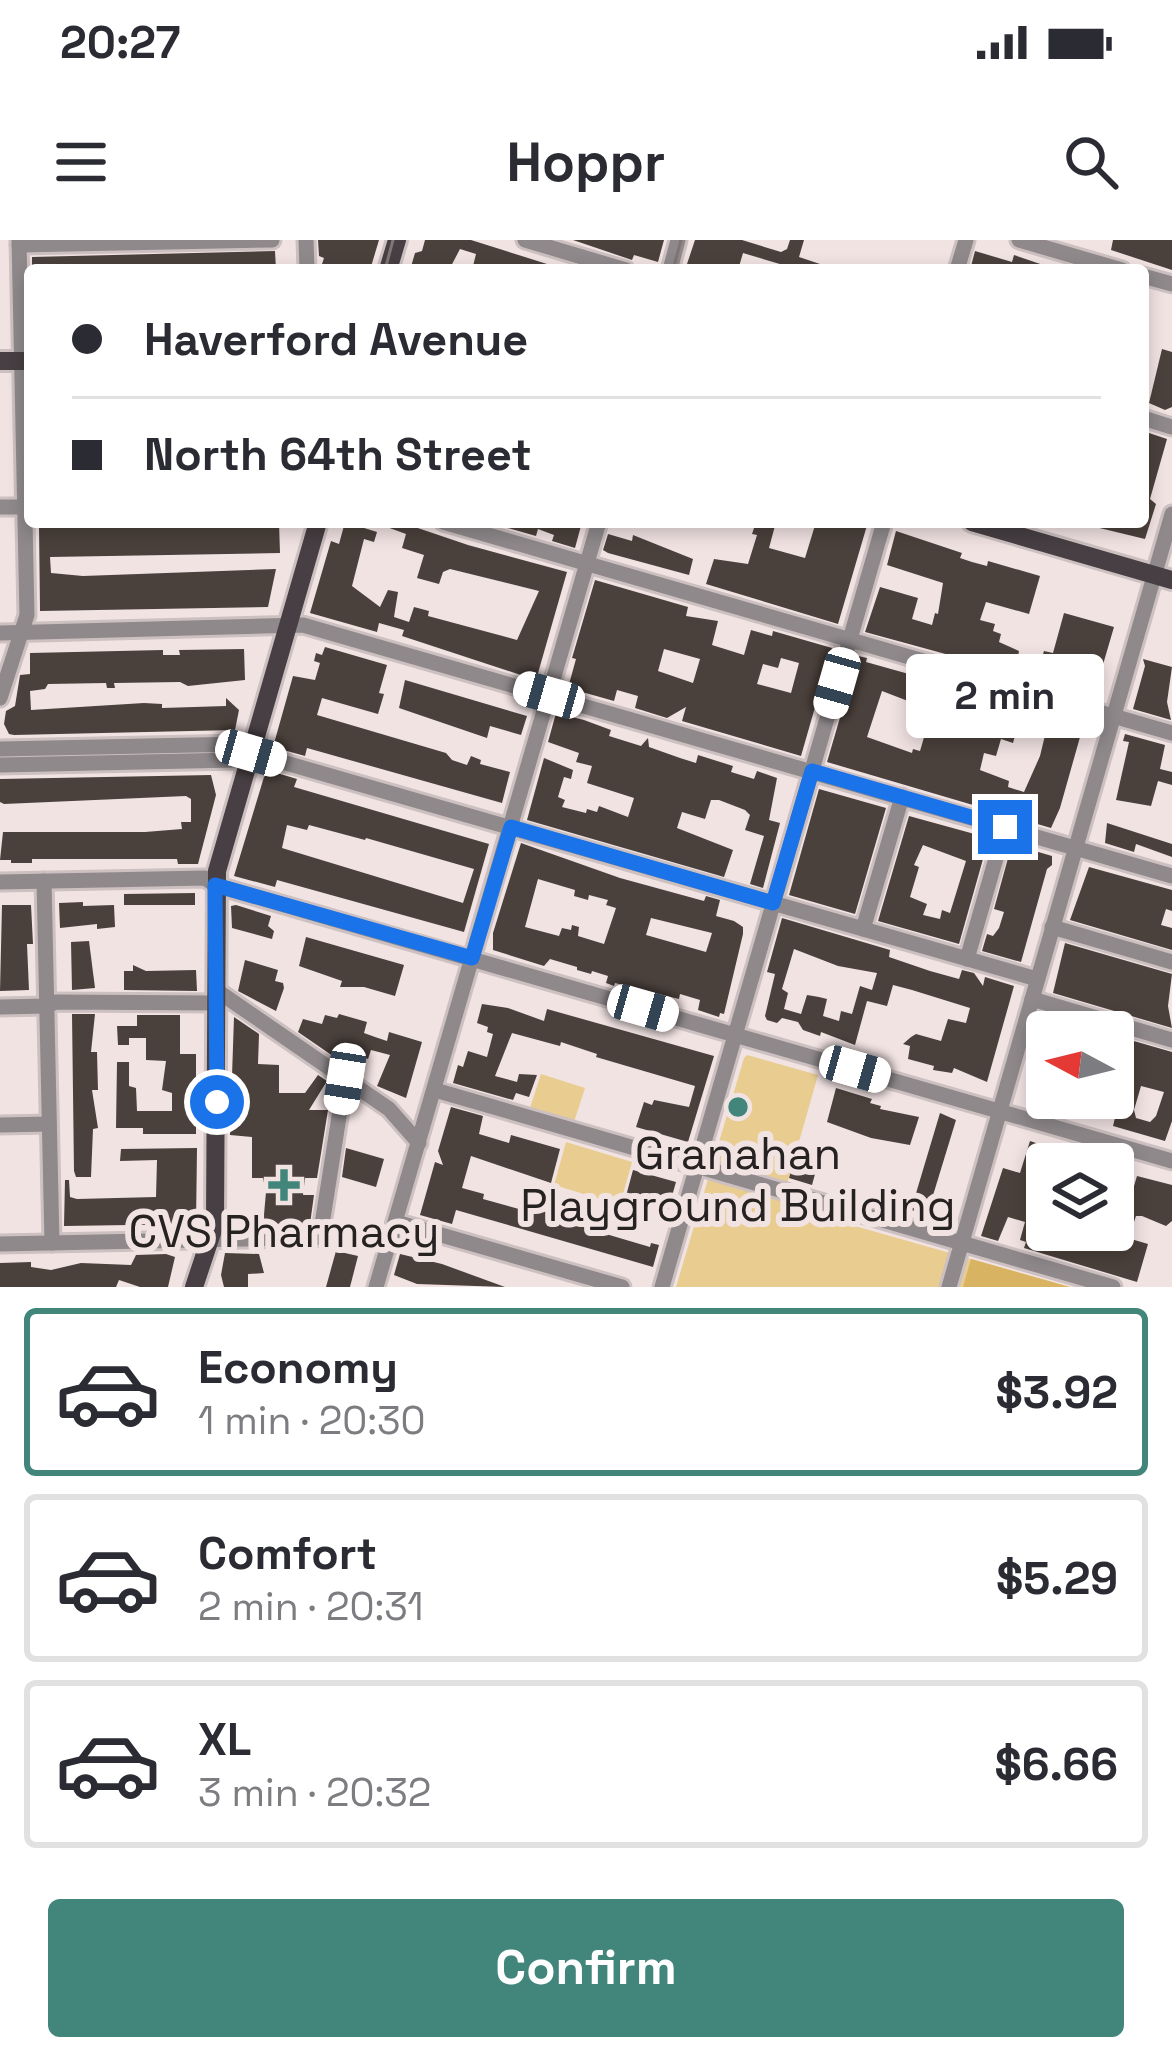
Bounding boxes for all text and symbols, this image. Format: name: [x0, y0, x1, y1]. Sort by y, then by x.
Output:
text: 20:27: [60, 14, 181, 71]
text: Hoppr: [507, 128, 665, 197]
icon: menu: [48, 129, 114, 195]
icon: search: [1058, 129, 1124, 195]
text: Haverford Avenue: [144, 311, 528, 368]
text: North 64th Street: [144, 426, 532, 483]
car: [810, 643, 864, 723]
callout: 2 min: [906, 653, 1104, 737]
car: [509, 668, 589, 722]
text: 2 min: [955, 671, 1055, 720]
car: [211, 726, 291, 780]
route end: [978, 800, 1032, 854]
car: [603, 981, 683, 1035]
north arrow: [1026, 1011, 1134, 1119]
map controls: [1026, 1011, 1134, 1251]
car: [322, 1041, 368, 1117]
car: [815, 1042, 895, 1096]
route start: [190, 1075, 244, 1129]
marker: Granahan Playground Building: [725, 1094, 751, 1120]
place label: Granahan Playground Building: [520, 1125, 956, 1234]
button: layers: [1026, 1143, 1134, 1251]
marker: CVS Pharmacy: [271, 1172, 297, 1198]
place label: CVS Pharmacy: [128, 1203, 440, 1260]
icon: car: [54, 1338, 162, 1446]
text: Economy: [198, 1339, 398, 1396]
text: $3.92: [996, 1364, 1118, 1421]
text: 1 min · 20:30: [198, 1396, 426, 1445]
icon: car: [54, 1524, 162, 1632]
text: Comfort: [198, 1525, 377, 1582]
text: $5.29: [996, 1550, 1118, 1607]
text: 2 min · 20:31: [198, 1582, 424, 1631]
icon: car: [54, 1710, 162, 1818]
text: XL: [198, 1711, 251, 1768]
text: $6.66: [994, 1736, 1118, 1793]
text: 3 min · 20:32: [198, 1768, 431, 1817]
button: Confirm: [48, 1899, 1124, 2037]

